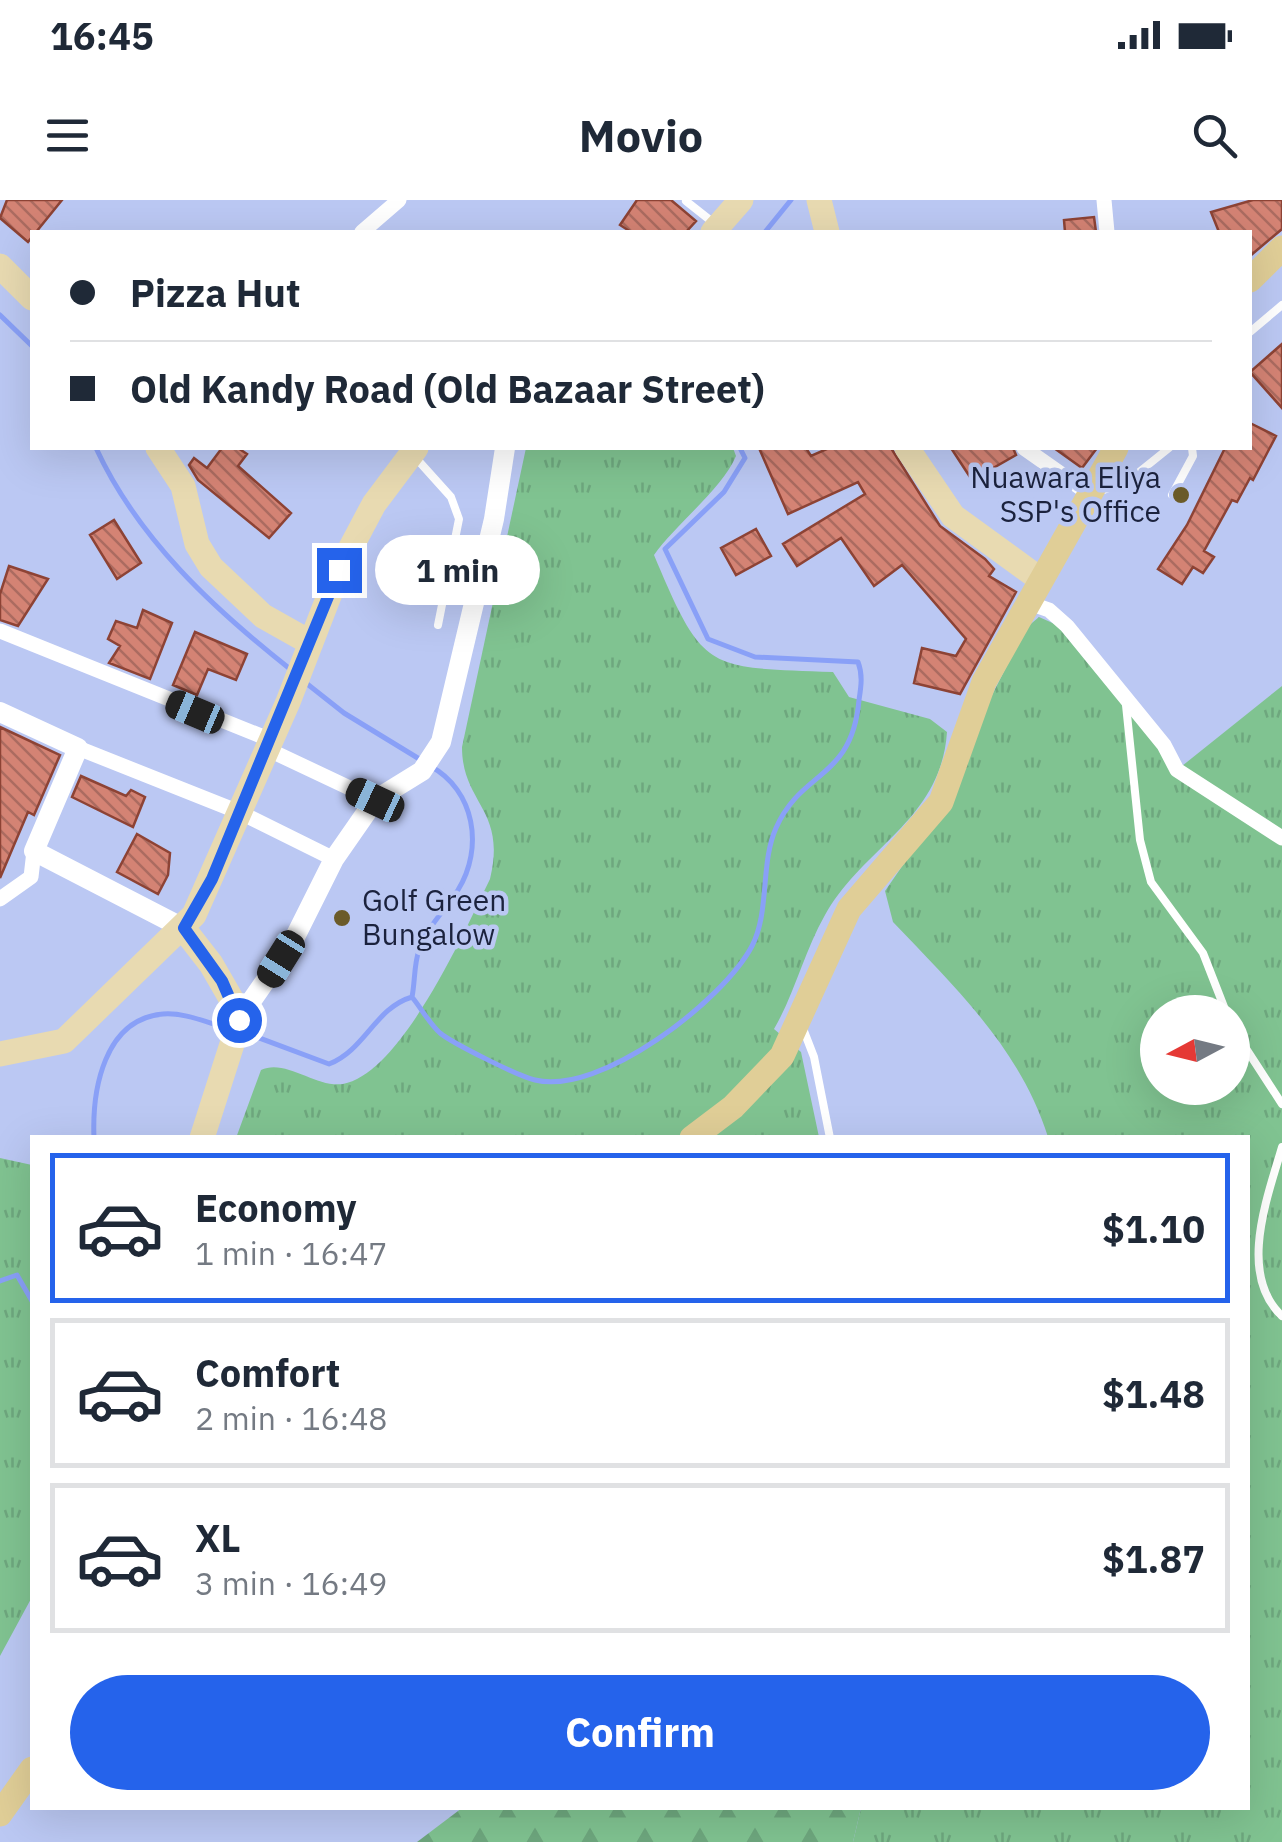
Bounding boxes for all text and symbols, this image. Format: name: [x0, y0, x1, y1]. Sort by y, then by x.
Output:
text: 16:45: [50, 11, 154, 60]
text: Movio: [579, 106, 703, 164]
icon: menu: [40, 108, 95, 163]
icon: search: [1187, 108, 1242, 163]
text: Pizza Hut: [130, 268, 300, 317]
text: Old Kandy Road (Old Bazaar Street): [130, 364, 765, 413]
place label: Nuawara Eliya SSP's Office: [970, 457, 1161, 530]
marker: Nuawara Eliya SSP's Office: [1170, 484, 1192, 506]
callout: 1 min: [374, 535, 539, 605]
route end: [317, 548, 362, 593]
text: 1 min: [416, 549, 499, 591]
car: [162, 686, 228, 738]
car: [341, 774, 409, 826]
place label: Golf Green Bungalow: [362, 880, 506, 953]
marker: Golf Green Bungalow: [331, 907, 353, 929]
car: [252, 926, 310, 992]
north arrow: [1140, 995, 1250, 1105]
map controls: [1140, 995, 1250, 1105]
route start: [217, 998, 262, 1043]
icon: car: [75, 1183, 165, 1273]
text: Economy: [195, 1183, 357, 1232]
text: $1.10: [1102, 1204, 1205, 1253]
text: 1 min · 16:47: [195, 1232, 388, 1274]
icon: car: [75, 1348, 165, 1438]
text: Comfort: [195, 1348, 340, 1397]
text: $1.48: [1102, 1369, 1205, 1418]
text: 2 min · 16:48: [195, 1397, 388, 1439]
icon: car: [75, 1513, 165, 1603]
text: XL: [195, 1513, 241, 1562]
text: $1.87: [1102, 1534, 1205, 1583]
text: 3 min · 16:49: [195, 1562, 388, 1604]
button: Confirm: [70, 1675, 1210, 1790]

